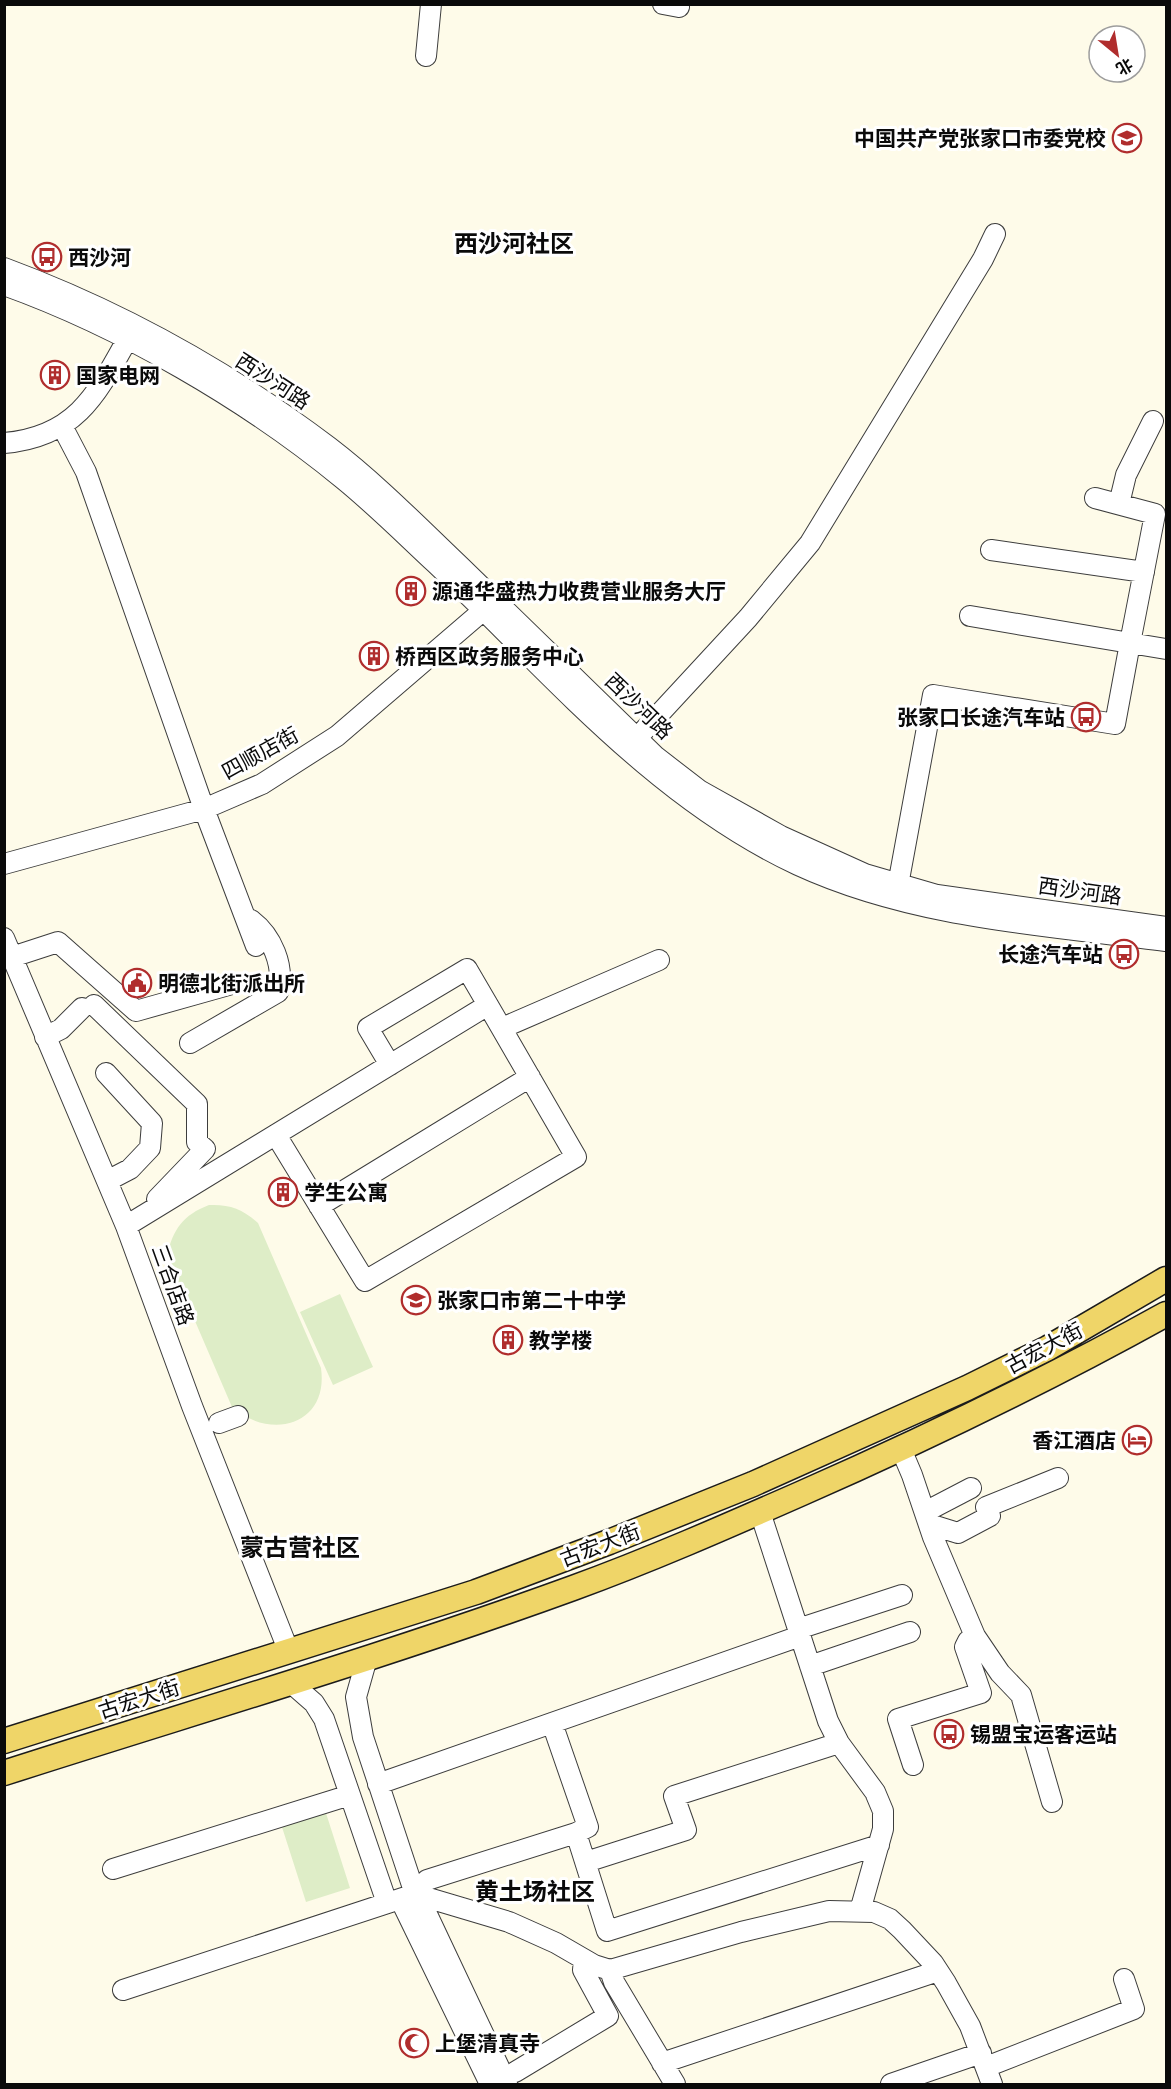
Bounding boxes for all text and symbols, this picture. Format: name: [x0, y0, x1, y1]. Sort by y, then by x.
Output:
north arrow: [1087, 24, 1147, 84]
text: 北: [1112, 53, 1137, 81]
school or university icon: 中国共产党张家口市委党校: [1111, 122, 1143, 154]
place label: 中国共产党张家口市委党校: [854, 124, 1106, 153]
district label: 西沙河社区: [454, 227, 574, 260]
bus stop icon: 西沙河: [31, 241, 63, 273]
place label: 西沙河: [68, 243, 131, 272]
street label: 西沙河路: [230, 346, 316, 416]
building icon: 国家电网: [39, 359, 71, 391]
place label: 国家电网: [76, 361, 160, 390]
building icon: 源通华盛热力收费营业服务大厅: [395, 575, 427, 607]
place label: 源通华盛热力收费营业服务大厅: [432, 577, 726, 606]
building icon: 桥西区政务服务中心: [358, 640, 390, 672]
place label: 桥西区政务服务中心: [395, 642, 584, 671]
street label: 西沙河路: [599, 666, 679, 746]
bus stop icon: 张家口长途汽车站: [1070, 701, 1102, 733]
place label: 张家口长途汽车站: [897, 703, 1065, 732]
street label: 四顺店街: [216, 720, 304, 786]
street label: 西沙河路: [1036, 871, 1124, 911]
bus stop icon: 长途汽车站: [1108, 938, 1140, 970]
place label: 长途汽车站: [998, 940, 1103, 969]
public building icon: 明德北街派出所: [121, 967, 153, 999]
place label: 明德北街派出所: [158, 969, 305, 998]
building icon: 学生公寓: [267, 1176, 299, 1208]
place label: 学生公寓: [304, 1178, 388, 1207]
street label: 三合店路: [145, 1241, 201, 1329]
school or university icon: 张家口市第二十中学: [400, 1284, 432, 1316]
place label: 张家口市第二十中学: [437, 1286, 626, 1315]
street label: 古宏大街: [1000, 1315, 1088, 1381]
building icon: 教学楼: [492, 1324, 524, 1356]
place label: 教学楼: [529, 1326, 592, 1355]
hotel icon: 香江酒店: [1121, 1424, 1153, 1456]
place label: 香江酒店: [1032, 1426, 1116, 1455]
street label: 古宏大街: [556, 1516, 644, 1574]
district label: 蒙古营社区: [240, 1531, 360, 1564]
street label: 古宏大街: [95, 1672, 183, 1726]
bus stop icon: 锡盟宝运客运站: [933, 1718, 965, 1750]
place label: 锡盟宝运客运站: [970, 1720, 1117, 1749]
district label: 黄土场社区: [475, 1875, 595, 1908]
mosque icon: 上堡清真寺: [398, 2027, 430, 2059]
place label: 上堡清真寺: [435, 2029, 540, 2058]

